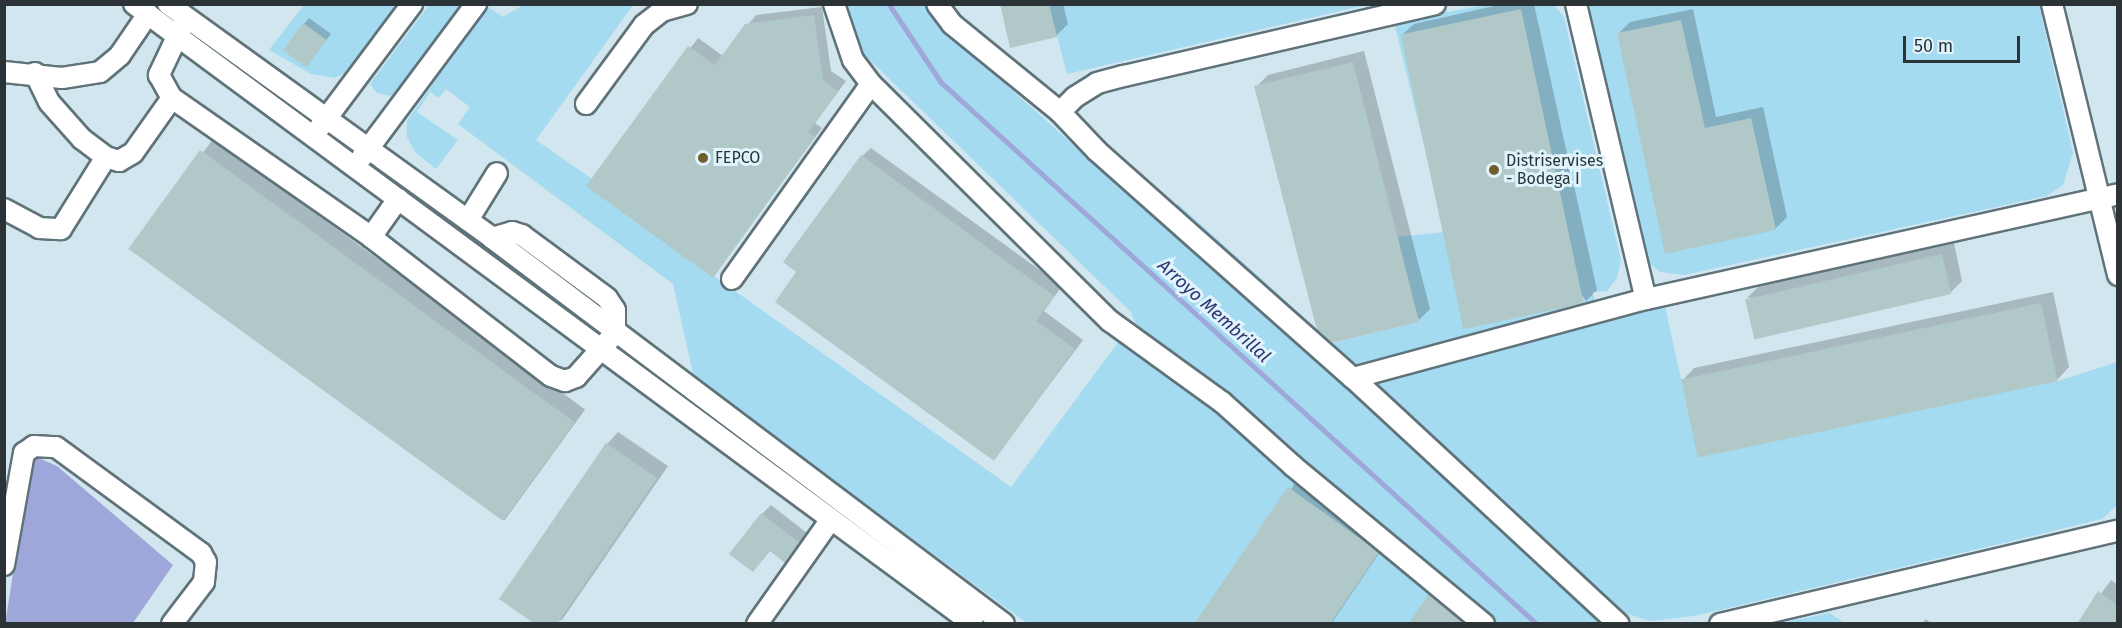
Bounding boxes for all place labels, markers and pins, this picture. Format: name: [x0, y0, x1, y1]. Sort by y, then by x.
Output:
place label: FEPCO: [715, 148, 760, 168]
marker: FEPCO: [696, 151, 710, 165]
place label: Distriservises - Bodega I: [1506, 151, 1603, 189]
marker: Distriservises - Bodega I: [1487, 163, 1501, 177]

